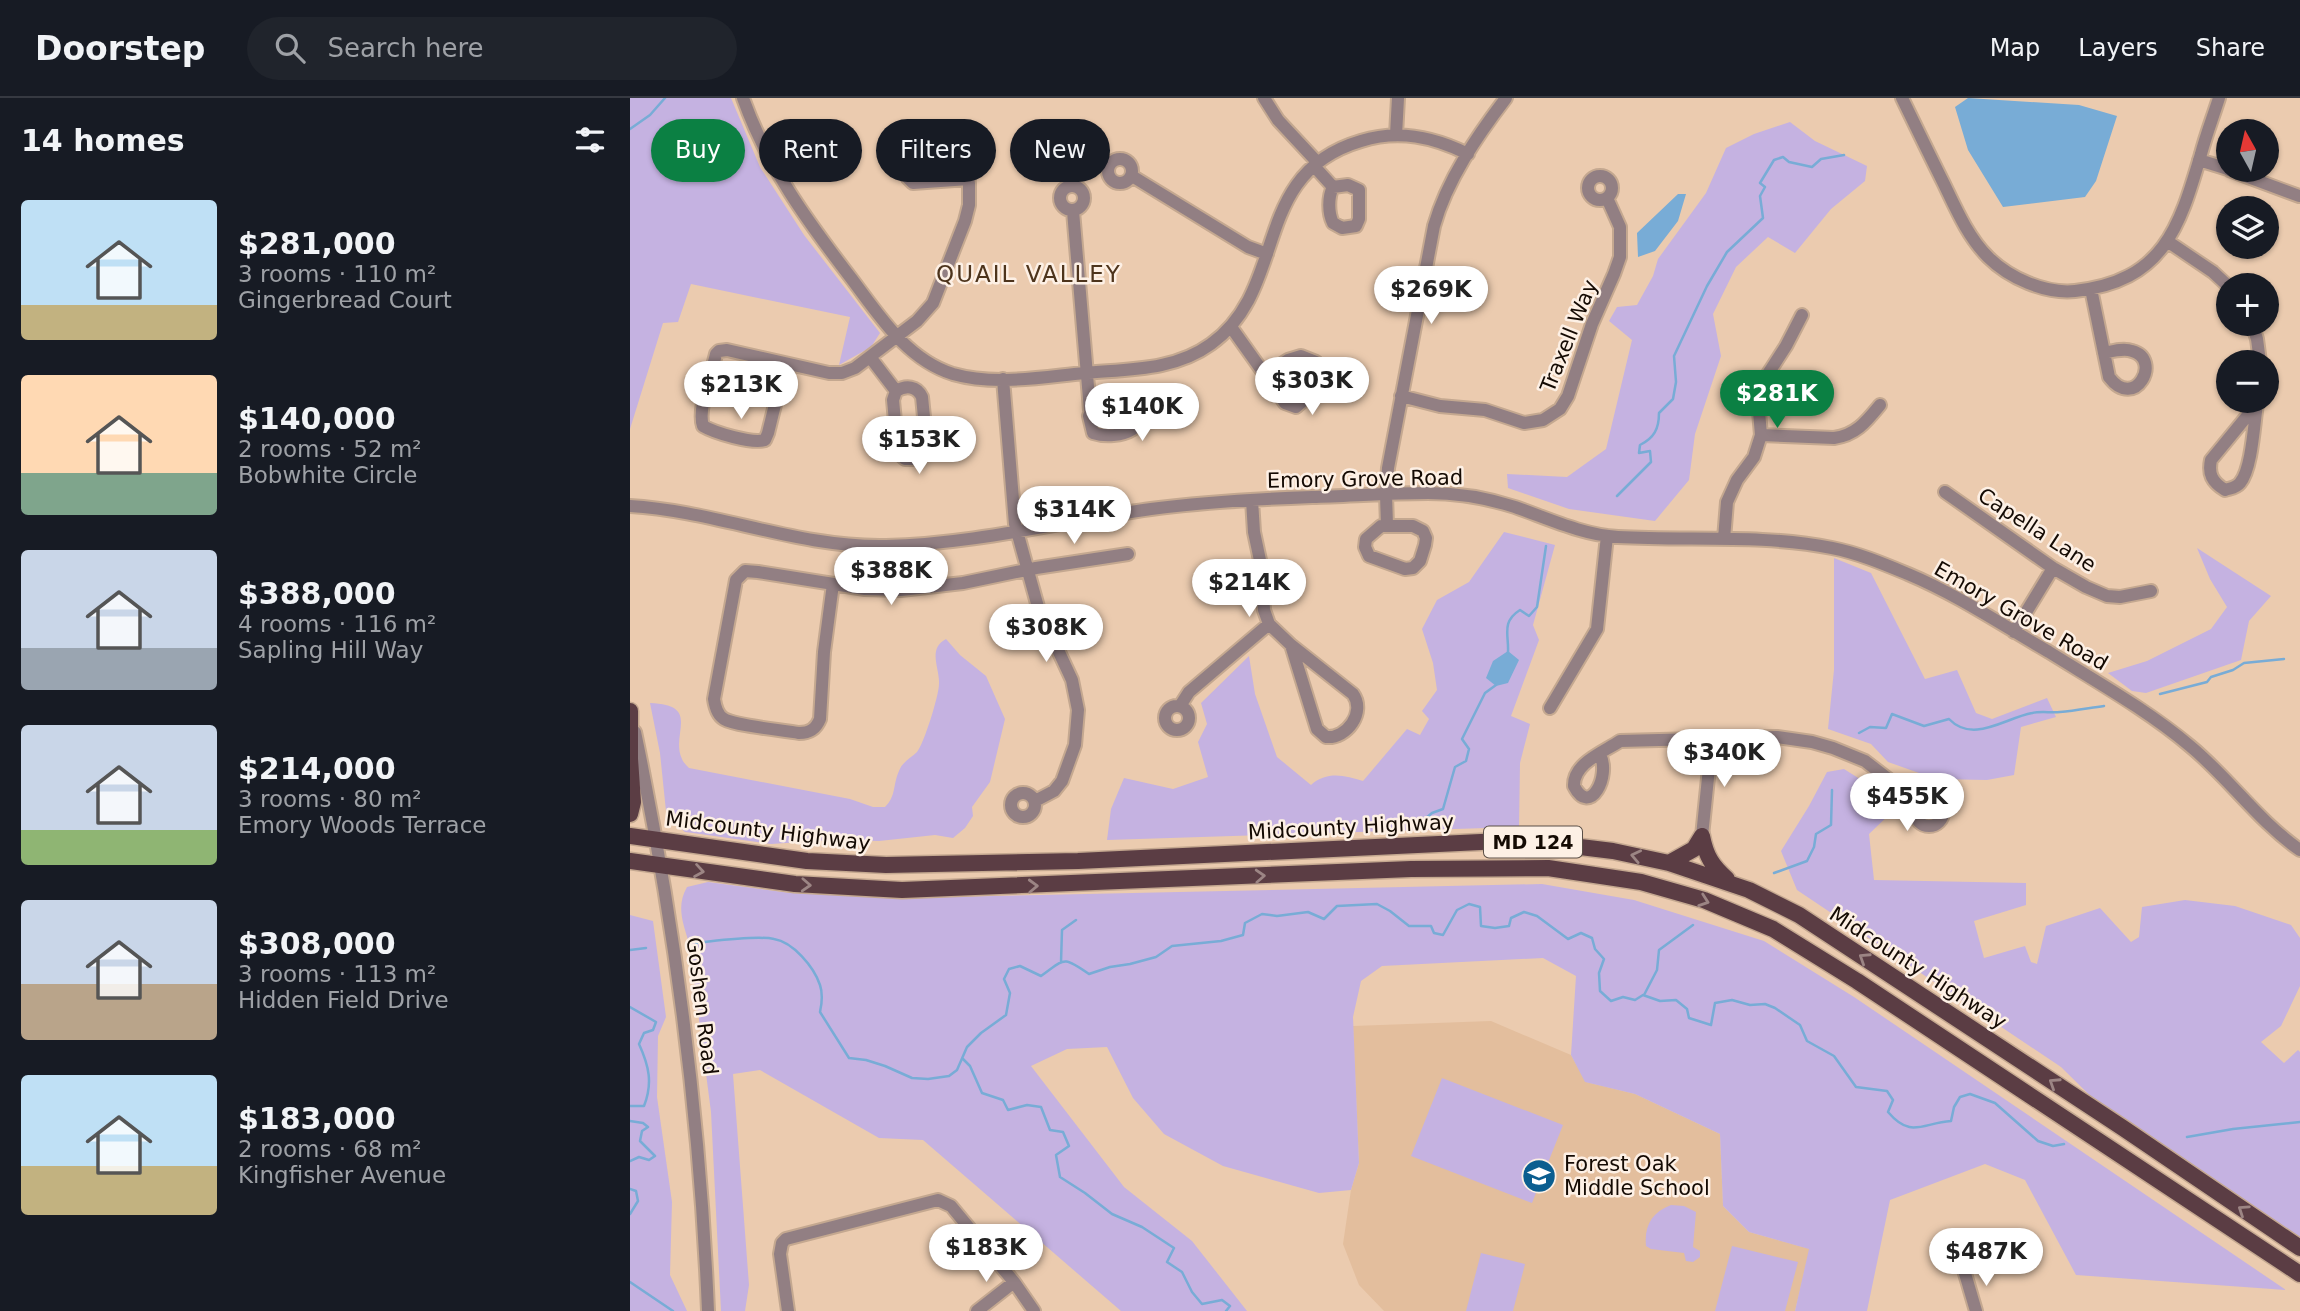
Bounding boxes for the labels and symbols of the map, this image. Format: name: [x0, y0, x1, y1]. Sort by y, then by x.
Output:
north arrow: [2216, 119, 2278, 182]
district label: QUAIL VALLEY: [936, 261, 1122, 287]
pin: $269K: [1382, 266, 1480, 326]
street label: Traxell Way: [1535, 276, 1602, 397]
pin: $303K: [1263, 358, 1361, 417]
pin: $213K: [692, 362, 790, 421]
pin: $281K: [1728, 370, 1826, 430]
pin: $140K: [1093, 384, 1191, 443]
pin: $153K: [870, 416, 968, 476]
street label: Emory Grove Road: [1267, 465, 1463, 493]
street label: Capella Lane: [1974, 483, 2100, 577]
pin: $314K: [1025, 486, 1123, 546]
pin: $388K: [842, 547, 940, 607]
street label: Emory Grove Road: [1930, 557, 2112, 675]
pin: $214K: [1200, 560, 1298, 619]
pin: $308K: [997, 604, 1095, 664]
pin: $340K: [1675, 730, 1773, 789]
pin: $455K: [1858, 774, 1956, 833]
street label: Midcounty Highway: [664, 807, 872, 855]
street label: Midcounty Highway: [1247, 810, 1455, 844]
road number: MD 124: [1484, 827, 1582, 858]
one-way arrow: [1630, 850, 1642, 865]
one-way arrow: [693, 863, 705, 878]
one-way arrow: [1255, 868, 1266, 883]
one-way arrow: [800, 877, 811, 892]
one-way arrow: [1028, 878, 1039, 893]
one-way arrow: [1698, 893, 1710, 907]
street label: Midcounty Highway: [1825, 902, 2011, 1034]
street label: Goshen Road: [682, 936, 722, 1076]
one-way arrow: [1859, 954, 1872, 967]
one-way arrow: [2049, 1078, 2062, 1091]
place label: Forest Oak Middle School: [1564, 1152, 1710, 1200]
school or university icon: Forest Oak Middle School: [1520, 1157, 1558, 1195]
one-way arrow: [2238, 1205, 2251, 1218]
pin: $183K: [937, 1224, 1035, 1284]
pin: $487K: [1937, 1228, 2035, 1288]

